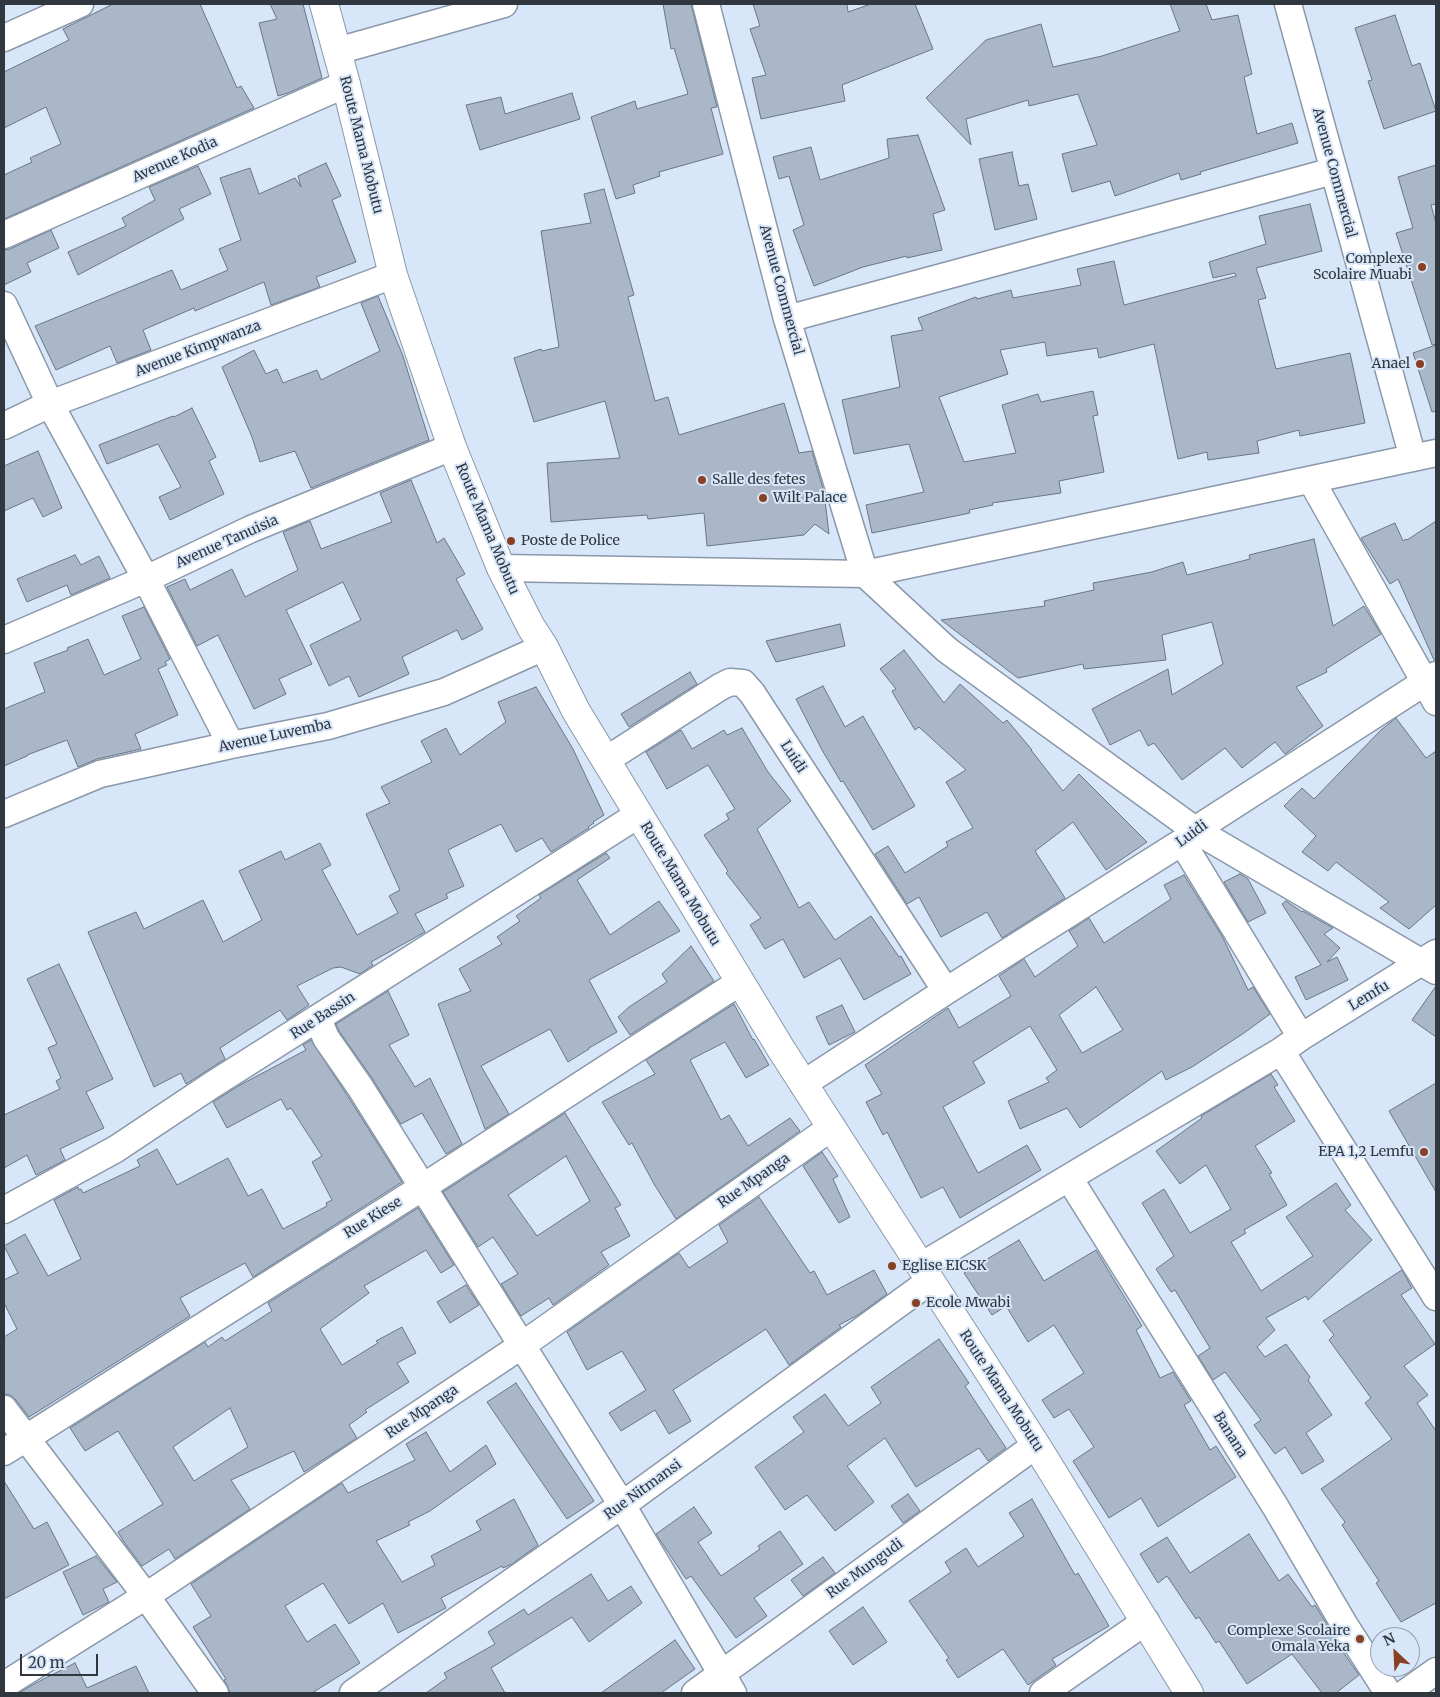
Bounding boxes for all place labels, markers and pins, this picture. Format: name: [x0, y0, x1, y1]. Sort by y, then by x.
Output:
place label: Complexe Scolaire Muabi: [1313, 251, 1412, 284]
marker: Complexe Scolaire Muabi: [1416, 261, 1428, 273]
place label: Anael: [1372, 356, 1410, 372]
marker: Anael: [1414, 358, 1426, 370]
place label: Salle des fetes: [712, 472, 806, 488]
marker: Salle des fetes: [696, 474, 708, 486]
place label: Wilt Palace: [773, 490, 847, 506]
marker: Wilt Palace: [757, 492, 769, 504]
place label: Poste de Police: [521, 533, 620, 549]
marker: Poste de Police: [505, 535, 517, 547]
place label: EPA 1,2 Lemfu: [1318, 1144, 1414, 1160]
marker: EPA 1,2 Lemfu: [1418, 1146, 1430, 1158]
place label: Eglise EICSK: [902, 1258, 987, 1274]
marker: Eglise EICSK: [886, 1260, 898, 1272]
place label: Ecole Mwabi: [926, 1295, 1010, 1311]
marker: Ecole Mwabi: [910, 1297, 922, 1309]
place label: Complexe Scolaire Omala Yeka: [1227, 1623, 1350, 1655]
marker: Complexe Scolaire Omala Yeka: [1354, 1633, 1366, 1645]

